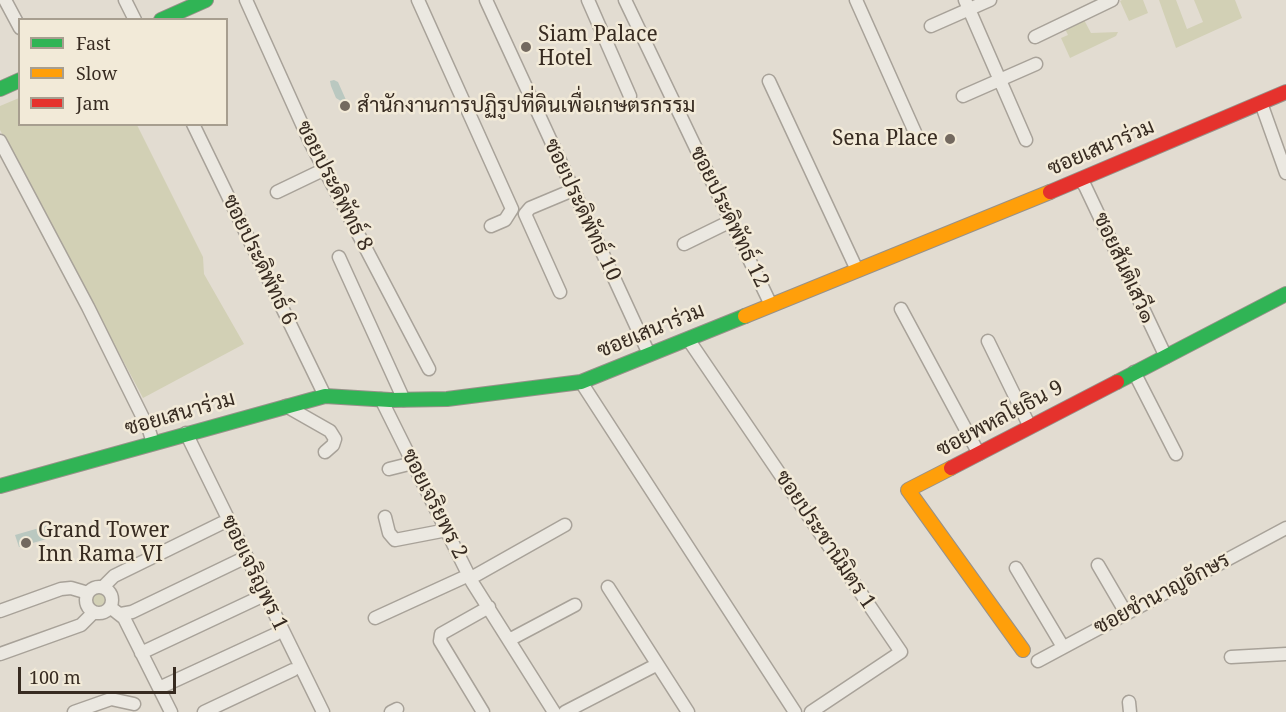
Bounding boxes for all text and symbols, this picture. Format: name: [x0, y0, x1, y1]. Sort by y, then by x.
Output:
legend: [18, 18, 228, 126]
place label: Siam Palace Hotel: [538, 22, 658, 72]
text: Fast: [76, 31, 111, 55]
marker: Siam Palace Hotel: [519, 40, 533, 54]
text: Slow: [76, 61, 117, 85]
text: Jam: [76, 91, 110, 115]
place label: สำนักงานการปฏิรูปที่ดินเพื่อเกษตรกรรม: [357, 93, 696, 119]
marker: สำนักงานการปฏิรูปที่ดินเพื่อเกษตรกรรม: [338, 99, 352, 113]
street label: ซอยเสนาร่วม: [1044, 114, 1158, 182]
street label: ซอยประดิพัทธ์ 8: [290, 117, 378, 255]
place label: Sena Place: [832, 126, 938, 152]
marker: Sena Place: [943, 132, 957, 146]
street label: ซอยประดิพัทธ์ 10: [538, 135, 626, 285]
street label: ซอยประดิพัทธ์ 12: [684, 142, 774, 292]
street label: ซอยประดิพัทธ์ 6: [216, 191, 302, 329]
street label: ซอยสันติเสวี๑: [1087, 209, 1161, 327]
street label: ซอยเสนาร่วม: [594, 298, 708, 364]
street label: ซอยพหลโยธิน 9: [932, 375, 1068, 463]
street label: ซอยเสนาร่วม: [122, 386, 238, 442]
street label: ซอยเจริยพร 2: [396, 445, 472, 563]
street label: ซอยประชานิมิตร 1: [769, 466, 881, 614]
street label: ซอยเจริญพร 1: [215, 511, 293, 635]
place label: Grand Tower Inn Rama VI: [38, 518, 169, 568]
marker: Grand Tower Inn Rama VI: [19, 536, 33, 550]
street label: ซอยชำนาญอักษร: [1090, 548, 1234, 640]
scale bar: [21, 655, 178, 693]
text: 100 m: [29, 665, 81, 689]

